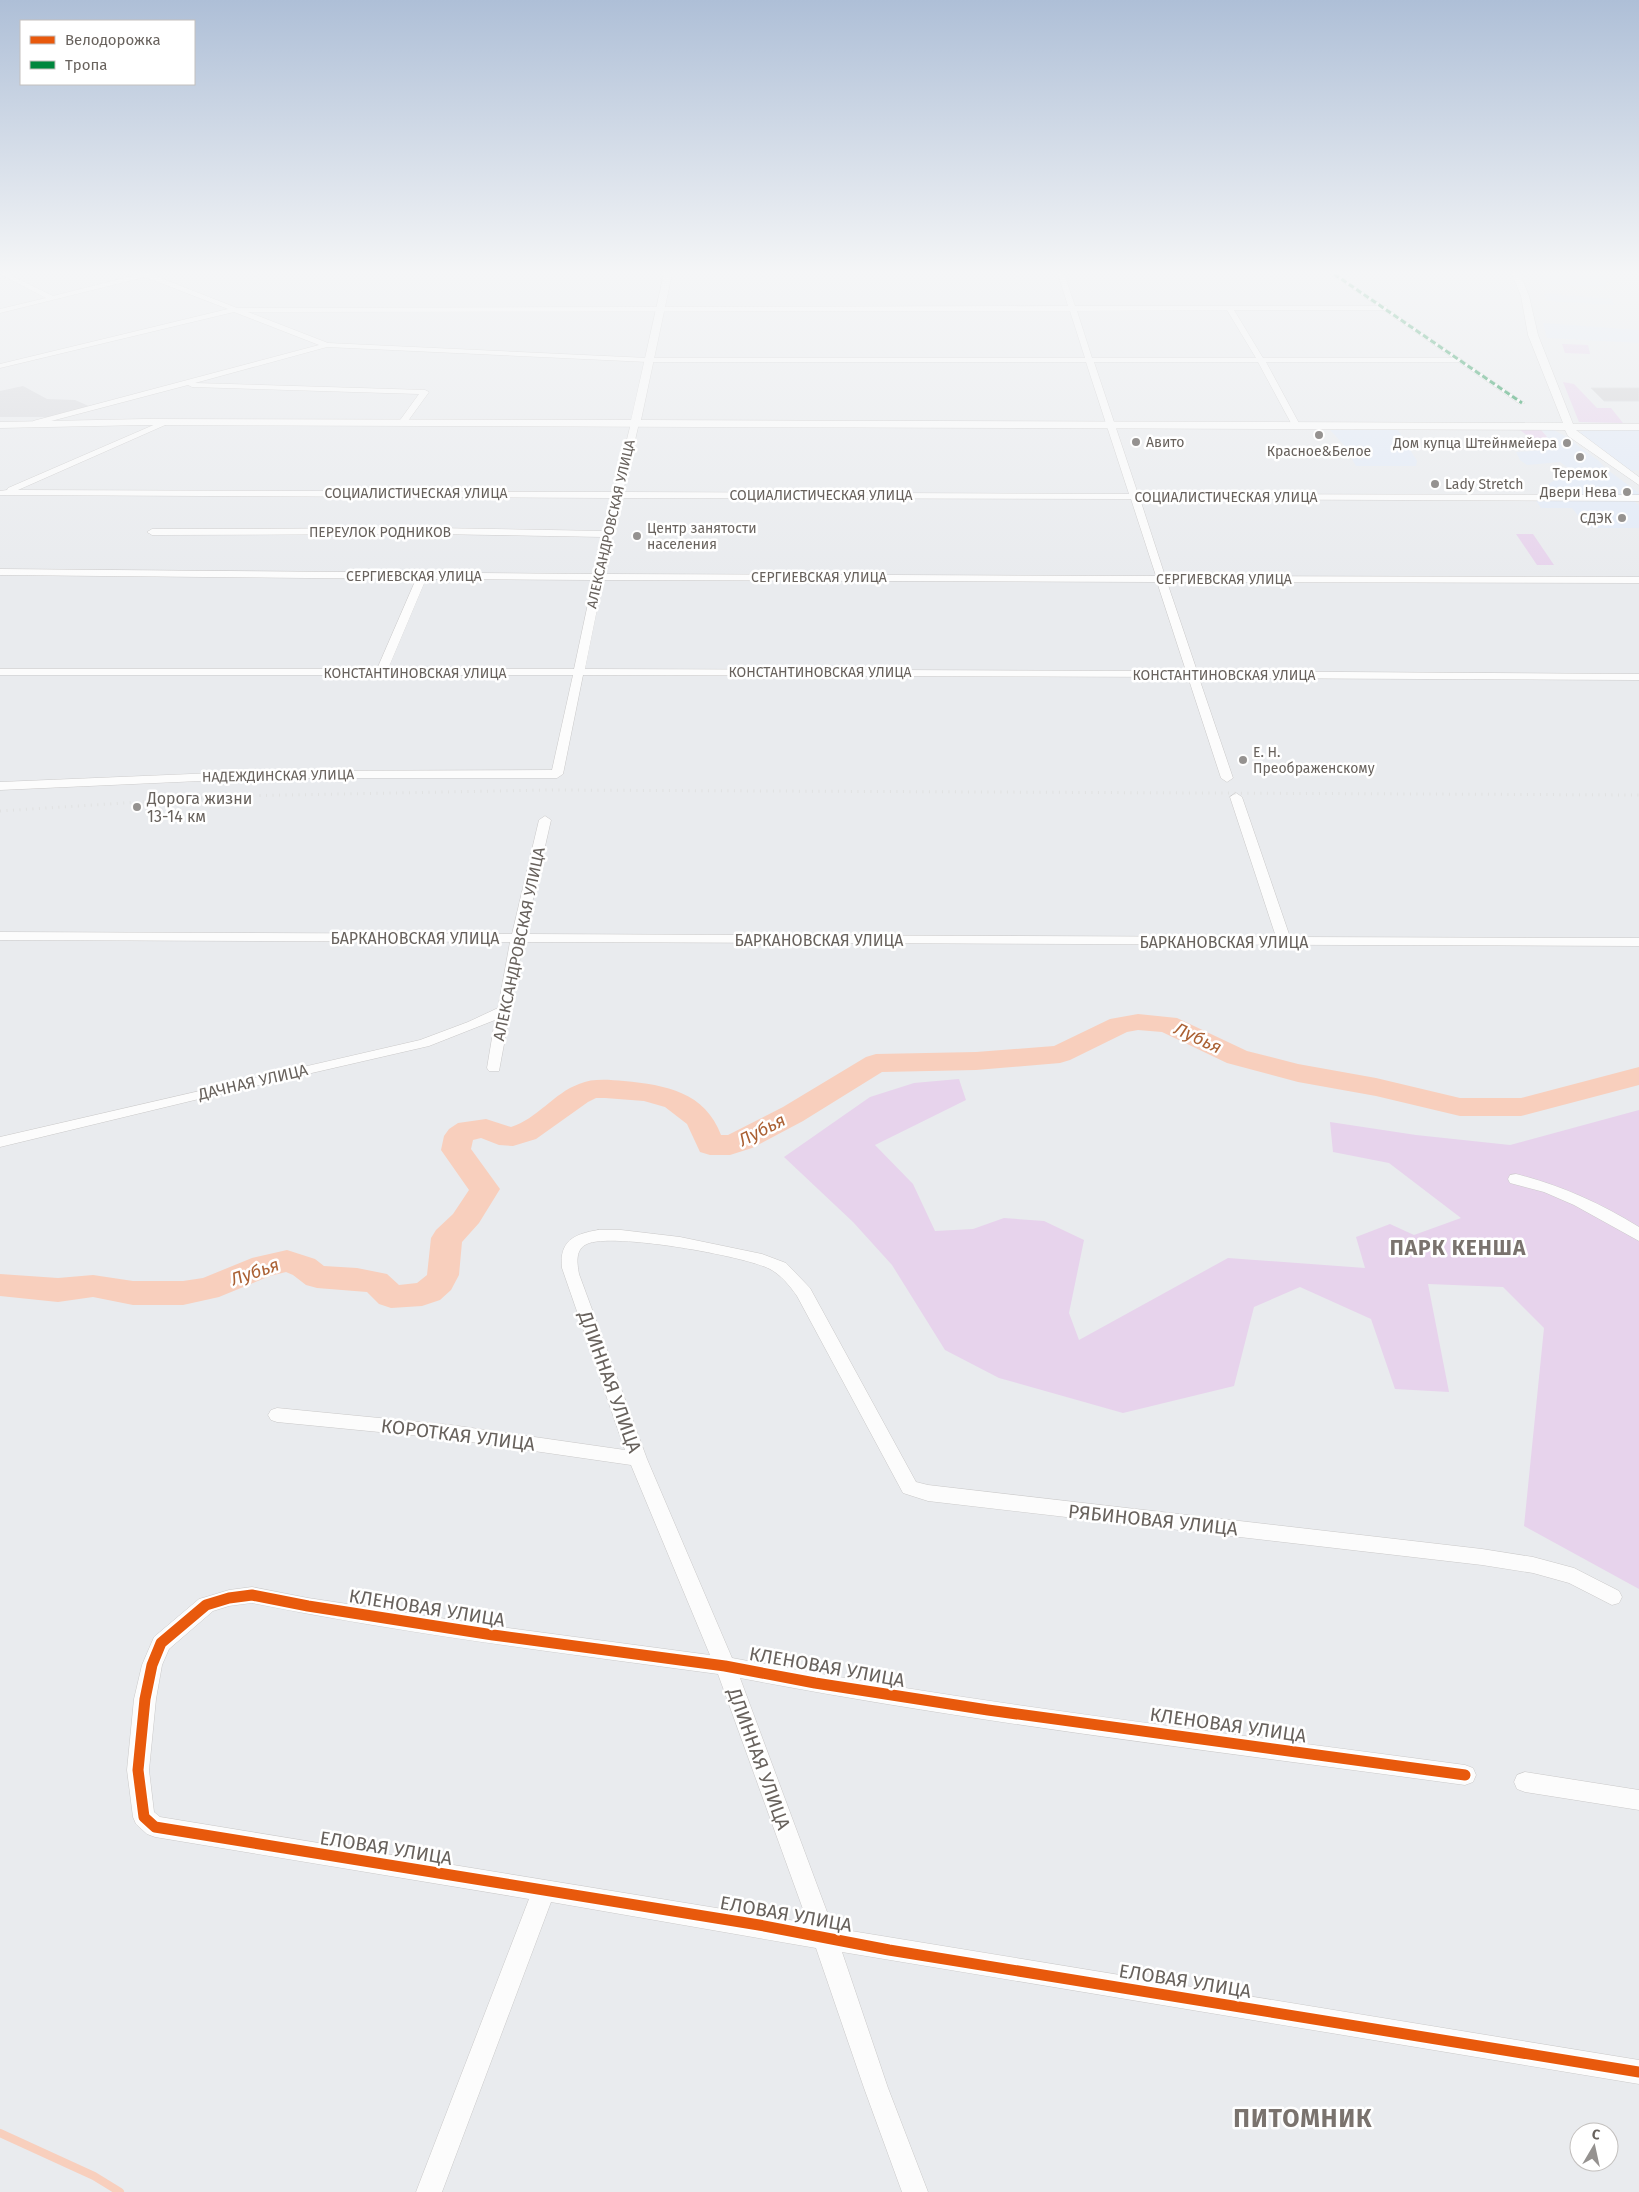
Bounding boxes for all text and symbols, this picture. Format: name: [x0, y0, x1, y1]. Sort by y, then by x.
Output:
legend: [20, 20, 195, 85]
text: Велодорожка: [65, 31, 161, 49]
text: Тропа: [65, 56, 107, 74]
marker: Красное&Белое: [1313, 429, 1325, 441]
place label: Авито: [1146, 434, 1184, 451]
place label: Дом купца Штейнмейера: [1392, 435, 1557, 452]
marker: Авито: [1130, 436, 1142, 448]
marker: Дом купца Штейнмейера: [1561, 437, 1573, 449]
street label: АЛЕКСАНДРОВСКАЯ УЛИЦА: [583, 438, 639, 610]
place label: Красное&Белое: [1267, 443, 1371, 460]
marker: Теремок: [1574, 451, 1586, 463]
place label: Теремок: [1553, 465, 1608, 482]
place label: Lady Stretch: [1445, 476, 1523, 493]
marker: Lady Stretch: [1429, 478, 1441, 490]
place label: Двери Нева: [1539, 484, 1617, 501]
street label: СОЦИАЛИСТИЧЕСКАЯ УЛИЦА: [325, 485, 507, 502]
marker: Двери Нева: [1621, 486, 1633, 498]
street label: СОЦИАЛИСТИЧЕСКАЯ УЛИЦА: [730, 487, 912, 504]
street label: СОЦИАЛИСТИЧЕСКАЯ УЛИЦА: [1135, 489, 1317, 506]
place label: СДЭК: [1580, 510, 1613, 527]
marker: СДЭК: [1616, 512, 1628, 524]
place label: Центр занятости населения: [647, 520, 757, 553]
street label: ПЕРЕУЛОК РОДНИКОВ: [309, 524, 451, 541]
marker: Центр занятости населения: [631, 530, 643, 542]
street label: СЕРГИЕВСКАЯ УЛИЦА: [346, 568, 482, 585]
street label: СЕРГИЕВСКАЯ УЛИЦА: [751, 569, 887, 586]
street label: СЕРГИЕВСКАЯ УЛИЦА: [1156, 571, 1292, 588]
street label: КОНСТАНТИНОВСКАЯ УЛИЦА: [728, 664, 912, 681]
street label: КОНСТАНТИНОВСКАЯ УЛИЦА: [323, 665, 507, 682]
street label: КОНСТАНТИНОВСКАЯ УЛИЦА: [1132, 667, 1316, 684]
place label: Е. Н. Преображенскому: [1253, 744, 1375, 777]
marker: Е. Н. Преображенскому: [1237, 754, 1249, 766]
street label: НАДЕЖДИНСКАЯ УЛИЦА: [202, 766, 354, 786]
place label: Дорога жизни 13-14 км: [146, 789, 252, 826]
marker: Дорога жизни 13-14 км: [131, 801, 143, 813]
street label: АЛЕКСАНДРОВСКАЯ УЛИЦА: [489, 845, 549, 1043]
street label: БАРКАНОВСКАЯ УЛИЦА: [331, 929, 500, 948]
street label: БАРКАНОВСКАЯ УЛИЦА: [735, 931, 904, 950]
street label: БАРКАНОВСКАЯ УЛИЦА: [1140, 933, 1309, 952]
water label: Лубья: [1170, 1017, 1225, 1059]
street label: ДАЧНАЯ УЛИЦА: [195, 1060, 310, 1104]
water label: Лубья: [734, 1109, 789, 1152]
district label: ПАРК КЕНША: [1390, 1235, 1526, 1261]
water label: Лубья: [227, 1253, 282, 1291]
street label: ДЛИННАЯ УЛИЦА: [573, 1307, 646, 1456]
street label: КОРОТКАЯ УЛИЦА: [380, 1414, 536, 1456]
street label: РЯБИНОВАЯ УЛИЦА: [1067, 1500, 1239, 1540]
street label: КЛЕНОВАЯ УЛИЦА: [347, 1584, 507, 1632]
street label: КЛЕНОВАЯ УЛИЦА: [747, 1642, 907, 1692]
street label: ДЛИННАЯ УЛИЦА: [722, 1684, 795, 1833]
street label: КЛЕНОВАЯ УЛИЦА: [1148, 1703, 1308, 1747]
street label: ЕЛОВАЯ УЛИЦА: [318, 1826, 454, 1870]
street label: ЕЛОВАЯ УЛИЦА: [718, 1891, 854, 1937]
street label: ЕЛОВАЯ УЛИЦА: [1117, 1959, 1253, 2003]
district label: ПИТОМНИК: [1233, 2104, 1373, 2134]
north arrow: [1569, 2122, 1619, 2172]
text: С: [1591, 2126, 1601, 2144]

